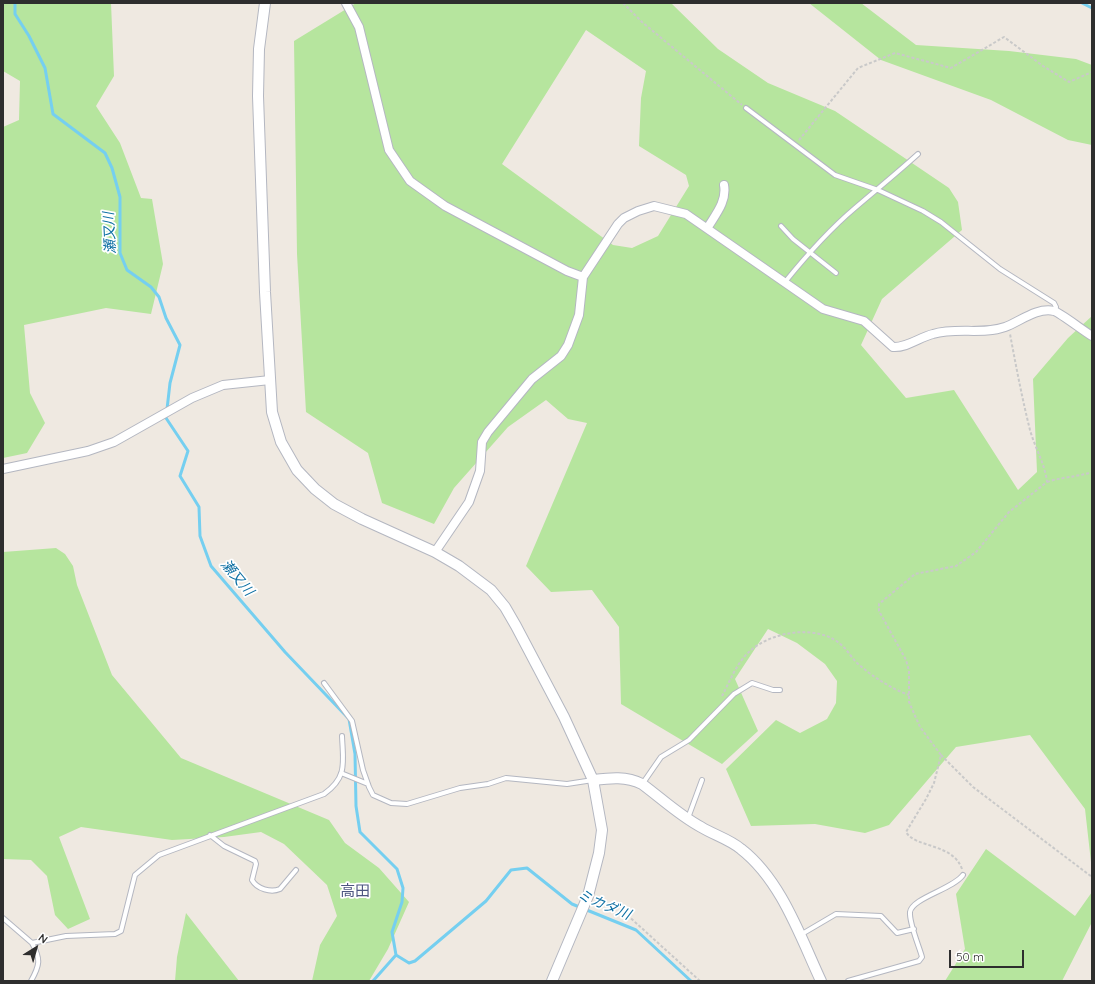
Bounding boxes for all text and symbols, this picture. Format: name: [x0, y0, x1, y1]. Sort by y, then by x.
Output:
water label: 瀬又川: [101, 212, 119, 254]
water label: 瀬又川: [217, 557, 257, 599]
district label: 高田: [340, 882, 370, 900]
water label: ミカダ川: [575, 886, 633, 924]
north arrow: [16, 928, 56, 968]
text: N: [36, 930, 51, 946]
scale bar: [951, 942, 1026, 968]
text: 50 m: [956, 949, 984, 964]

